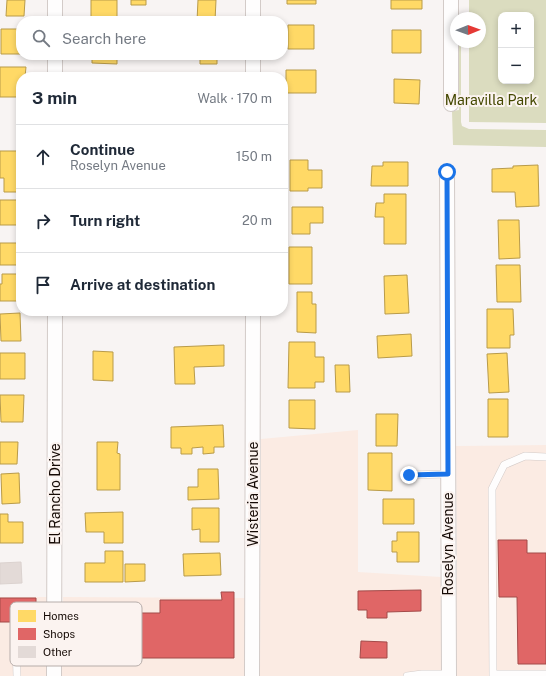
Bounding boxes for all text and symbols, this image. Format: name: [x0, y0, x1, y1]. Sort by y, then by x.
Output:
north arrow: [450, 12, 486, 48]
map controls: [498, 12, 534, 84]
button: +: [498, 12, 534, 48]
search box: [16, 16, 288, 60]
icon: search: [30, 27, 52, 49]
text: Search here: [62, 30, 146, 47]
button: −: [498, 48, 534, 84]
text: 3 min: [32, 88, 77, 108]
text: Walk · 170 m: [197, 91, 272, 106]
park label: Maravilla Park: [445, 92, 537, 108]
text: Continue: [70, 141, 135, 158]
icon: ahead: [32, 146, 54, 168]
text: 150 m: [236, 149, 272, 164]
text: Roselyn Avenue: [70, 158, 166, 173]
route start: [438, 163, 456, 181]
icon: right: [32, 210, 54, 232]
text: Turn right: [70, 212, 140, 229]
text: 20 m: [242, 213, 272, 228]
icon: arrive: [32, 274, 54, 296]
text: Arrive at destination: [70, 276, 215, 293]
street label: Wisteria Avenue: [245, 441, 261, 547]
street label: El Rancho Drive: [47, 443, 63, 545]
route end: [400, 466, 418, 484]
street label: Roselyn Avenue: [440, 492, 456, 596]
legend: [10, 602, 142, 666]
text: Homes: [43, 610, 79, 622]
text: Shops: [43, 628, 75, 640]
text: Other: [43, 646, 72, 658]

